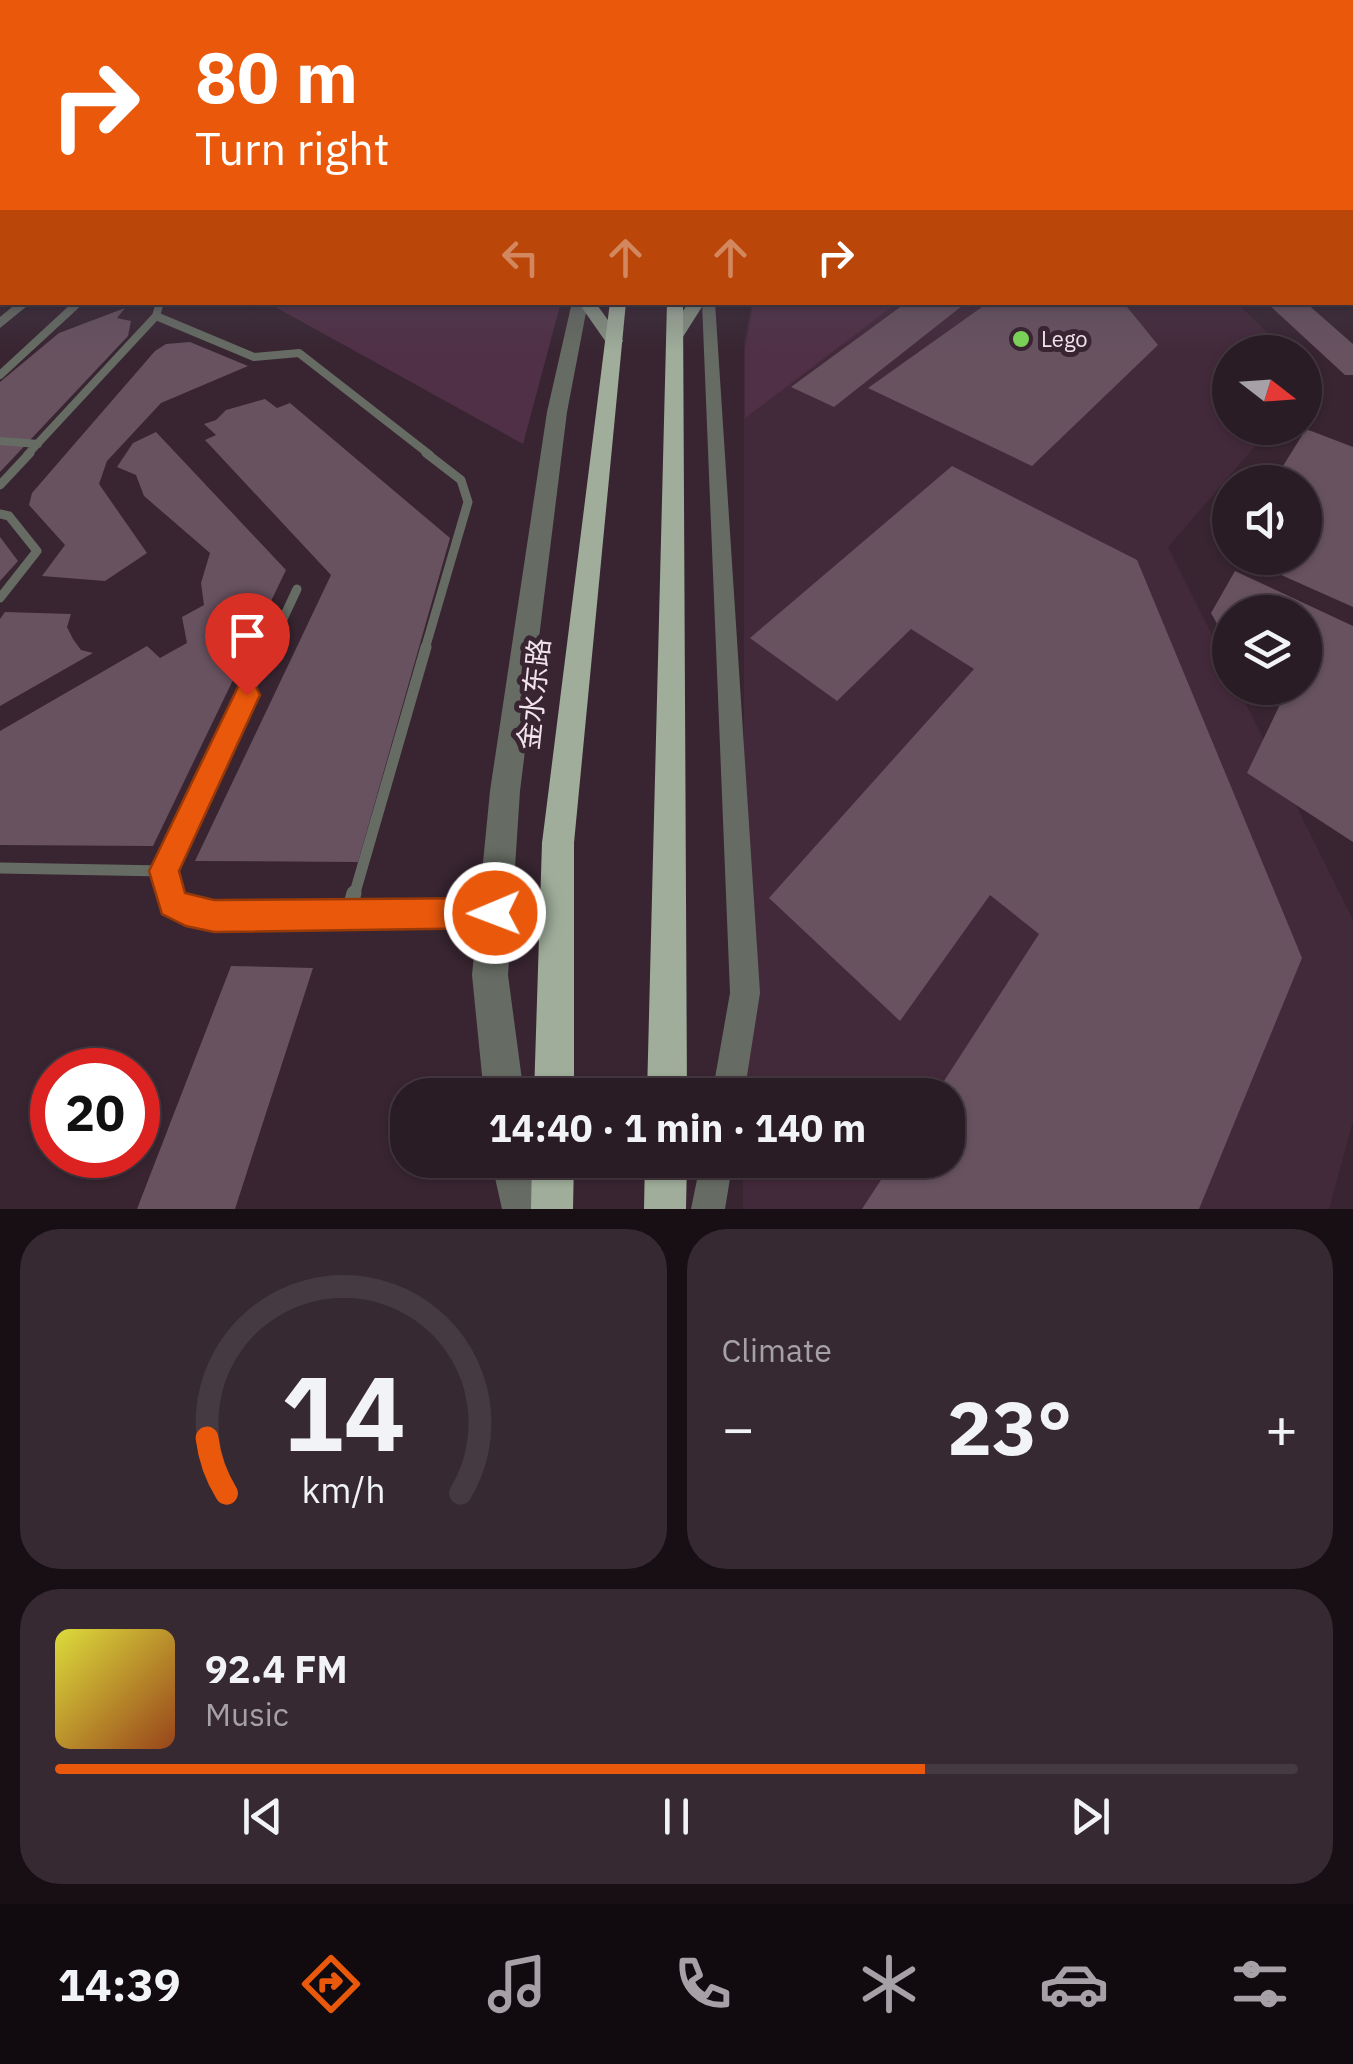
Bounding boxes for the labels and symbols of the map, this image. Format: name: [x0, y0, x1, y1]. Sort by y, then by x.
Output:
place label: Lego: [1041, 324, 1088, 353]
marker: Lego: [1010, 328, 1032, 350]
north arrow: [1212, 335, 1322, 445]
pin: [205, 593, 290, 696]
street label: 金水东路: [509, 636, 558, 752]
position arrow: [443, 861, 547, 965]
speed limit sign: 20: [30, 1048, 160, 1178]

